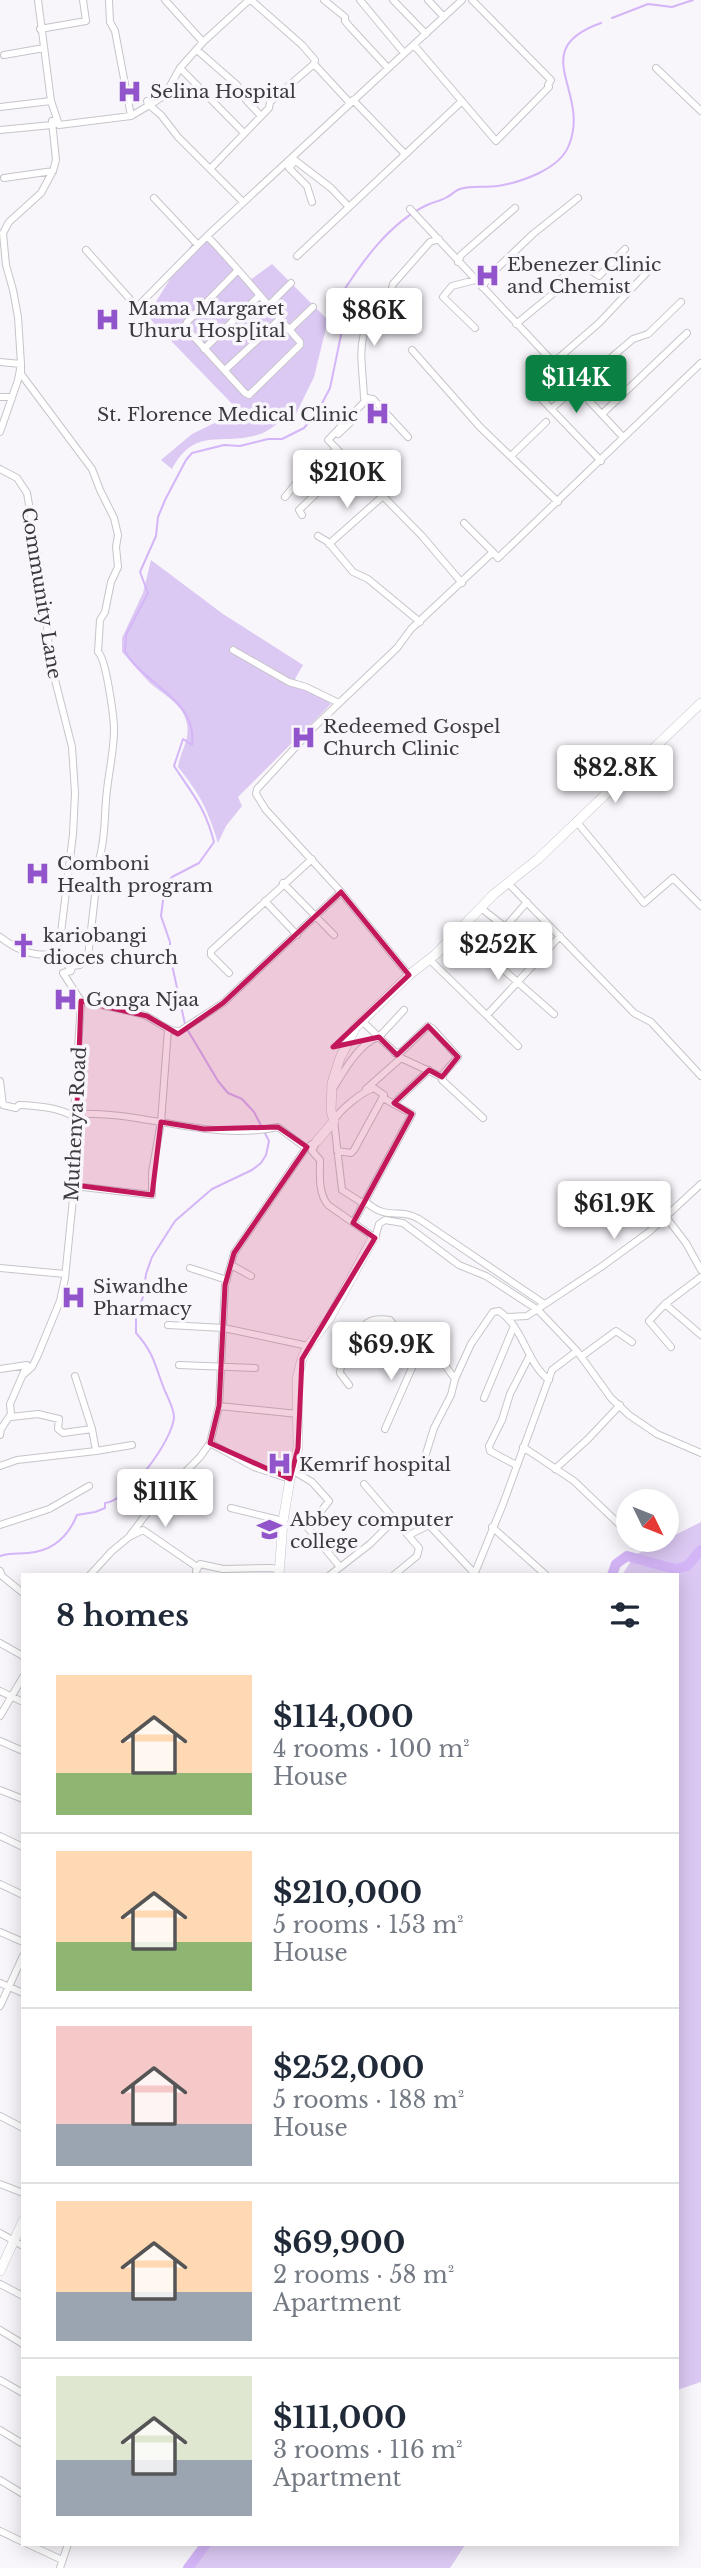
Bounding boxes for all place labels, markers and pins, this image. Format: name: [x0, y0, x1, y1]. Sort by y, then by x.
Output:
hospital icon: Selina Hospital: [116, 77, 144, 105]
place label: Selina Hospital: [150, 80, 296, 103]
place label: Ebenezer Clinic and Chemist: [507, 253, 661, 298]
hospital icon: Ebenezer Clinic and Chemist: [473, 261, 501, 289]
pin: $86K: [333, 288, 415, 348]
place label: Mama Margaret Uhuru Hosp[ital: [128, 297, 286, 342]
hospital icon: Mama Margaret Uhuru Hosp[ital: [94, 305, 122, 333]
pin: $114K: [527, 356, 625, 415]
hospital icon: St. Florence Medical Clinic: [364, 400, 392, 428]
place label: St. Florence Medical Clinic: [97, 403, 358, 426]
pin: $210K: [298, 450, 396, 510]
place label: Redeemed Gospel Church Clinic: [323, 715, 500, 760]
hospital icon: Redeemed Gospel Church Clinic: [289, 723, 317, 751]
pin: $82.8K: [558, 746, 672, 805]
place label: Comboni Health program: [57, 852, 213, 897]
hospital icon: Comboni Health program: [23, 860, 51, 888]
pin: $252K: [449, 922, 547, 982]
place label: kariobangi dioces church: [43, 924, 178, 969]
church icon: kariobangi dioces church: [9, 932, 37, 960]
hospital icon: Gonga Njaa: [52, 985, 80, 1013]
place label: Gonga Njaa: [86, 988, 199, 1011]
pin: $61.9K: [557, 1182, 671, 1241]
place label: Siwandhe Pharmacy: [93, 1275, 192, 1320]
hospital icon: Siwandhe Pharmacy: [59, 1283, 87, 1311]
pin: $69.9K: [334, 1322, 448, 1382]
hospital icon: Kemrif hospital: [265, 1450, 293, 1478]
place label: Kemrif hospital: [299, 1453, 451, 1476]
pin: $111K: [116, 1470, 214, 1529]
place label: Abbey computer college: [289, 1508, 453, 1553]
school or university icon: Abbey computer college: [256, 1516, 284, 1544]

